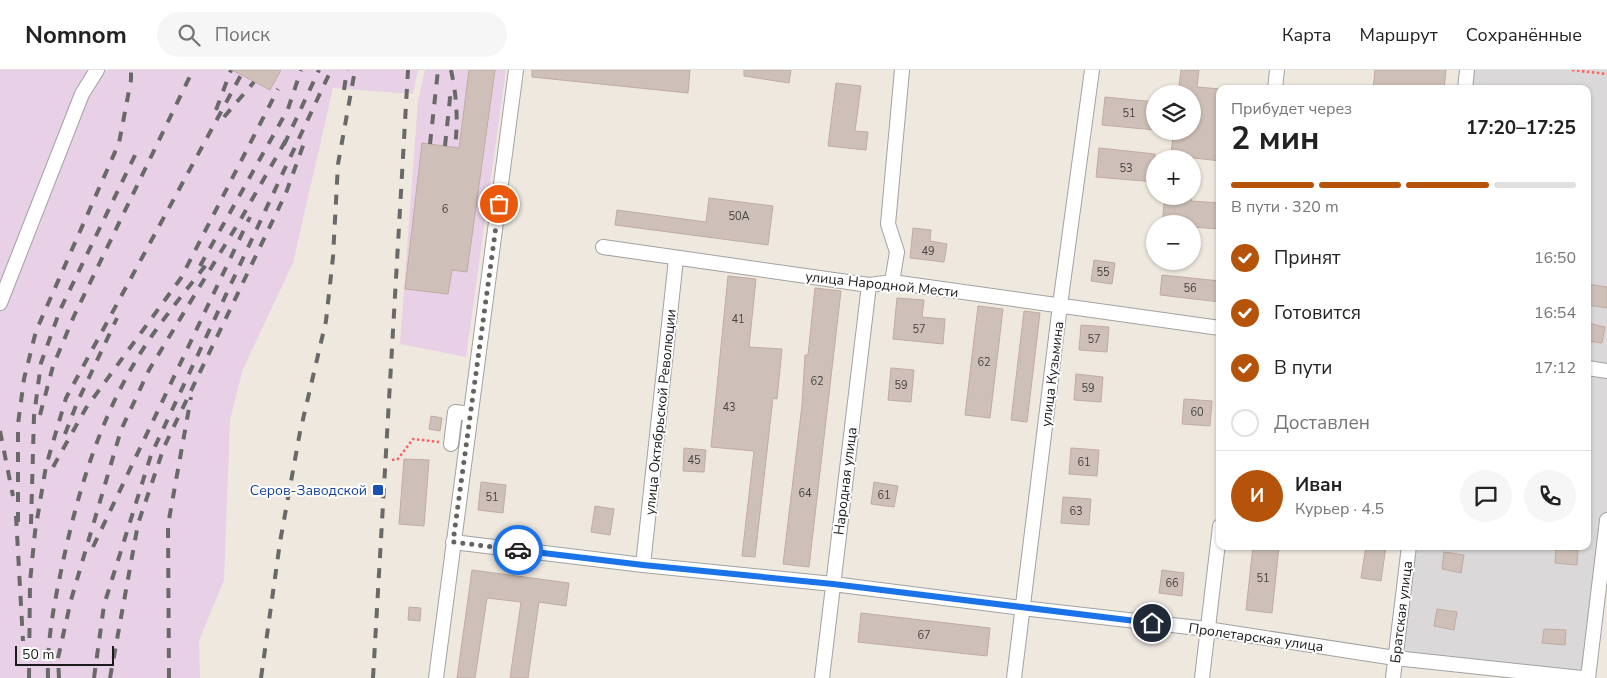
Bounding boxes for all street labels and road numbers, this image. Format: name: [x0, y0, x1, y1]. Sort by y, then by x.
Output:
street label: улица Народной Мести: [804, 267, 959, 302]
street label: улица Октябрьской Революции: [640, 308, 681, 516]
street label: улица Кузьмина: [1037, 320, 1068, 428]
street label: Народная улица: [829, 426, 862, 536]
street label: Братская улица: [1386, 560, 1417, 664]
street label: Пролетарская улица: [1187, 619, 1325, 656]

